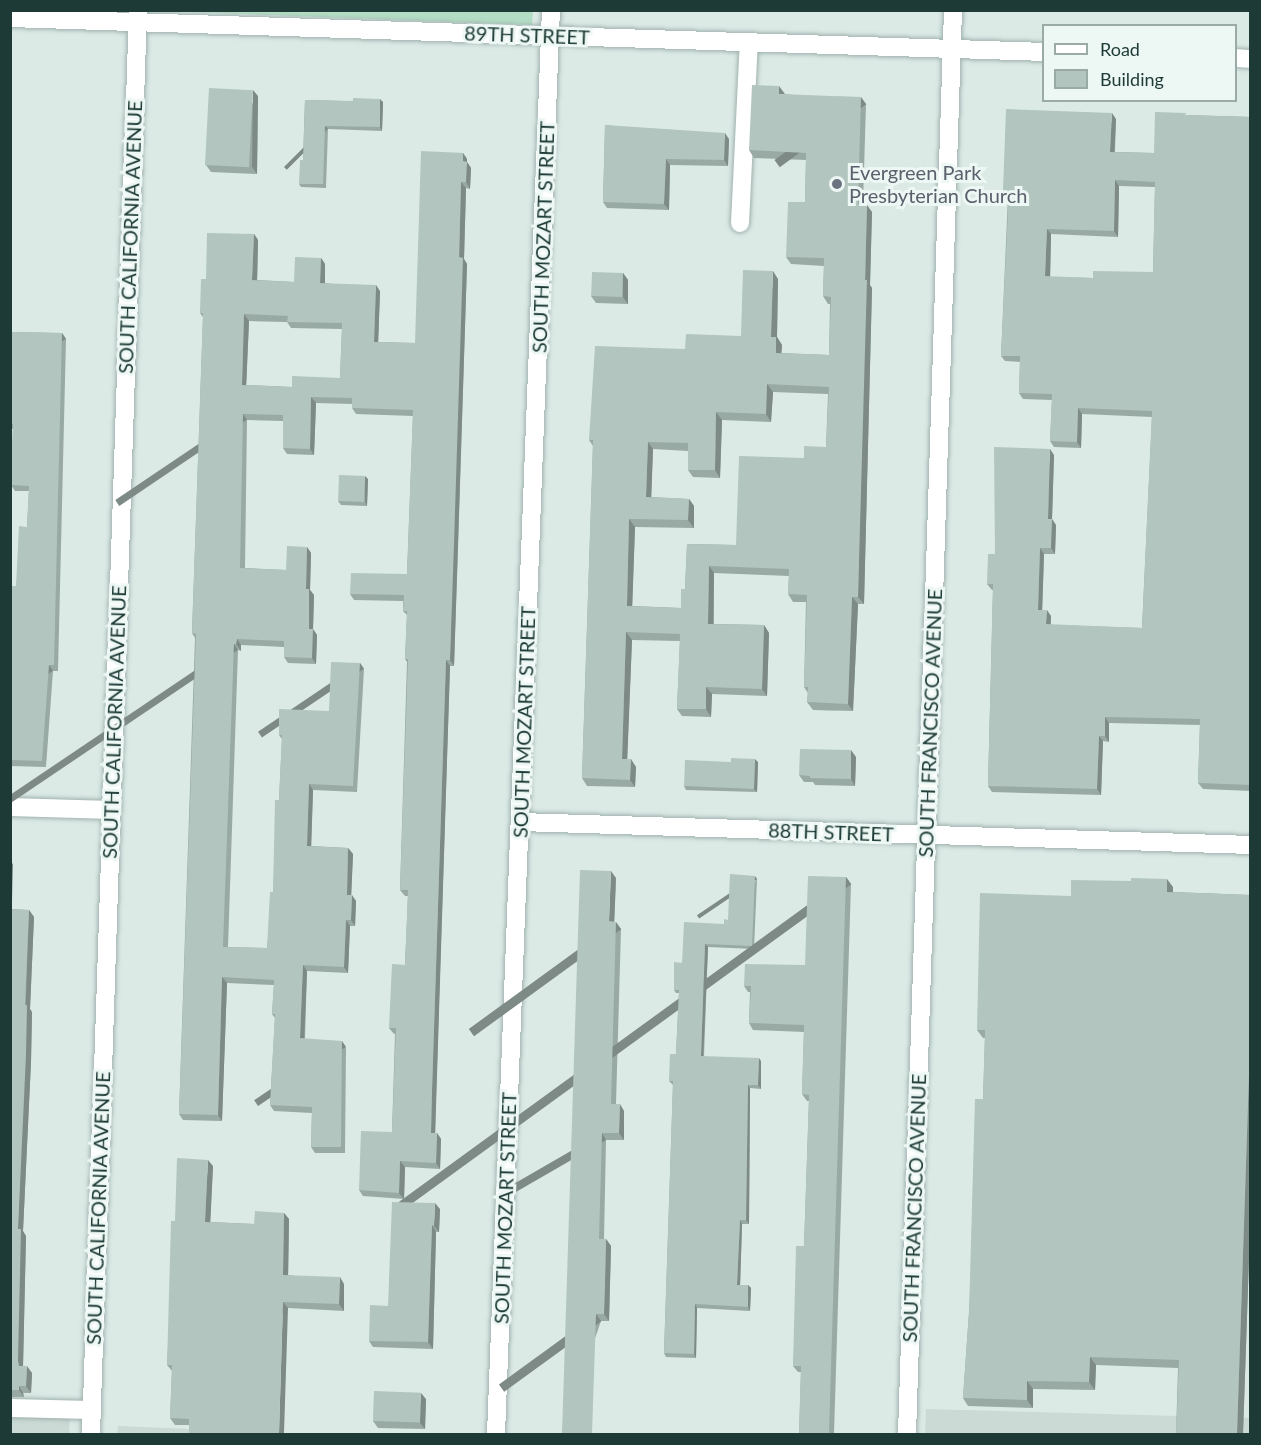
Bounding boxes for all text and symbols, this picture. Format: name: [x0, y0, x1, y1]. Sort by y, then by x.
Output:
street label: 89TH STREET: [464, 21, 590, 49]
legend: [1042, 24, 1237, 102]
text: Road: [1100, 38, 1140, 60]
text: Building: [1100, 68, 1164, 90]
street label: SOUTH CALIFORNIA AVENUE: [113, 99, 147, 375]
street label: SOUTH MOZART STREET: [527, 120, 559, 354]
place label: Evergreen Park Presbyterian Church: [849, 160, 1027, 207]
marker: Evergreen Park Presbyterian Church: [830, 177, 844, 191]
street label: SOUTH CALIFORNIA AVENUE: [97, 584, 131, 860]
street label: SOUTH FRANCISCO AVENUE: [913, 588, 947, 858]
street label: SOUTH MOZART STREET: [508, 605, 540, 839]
street label: 88TH STREET: [768, 818, 894, 846]
street label: SOUTH CALIFORNIA AVENUE: [81, 1070, 115, 1346]
street label: SOUTH FRANCISCO AVENUE: [897, 1073, 931, 1343]
street label: SOUTH MOZART STREET: [489, 1091, 521, 1325]

